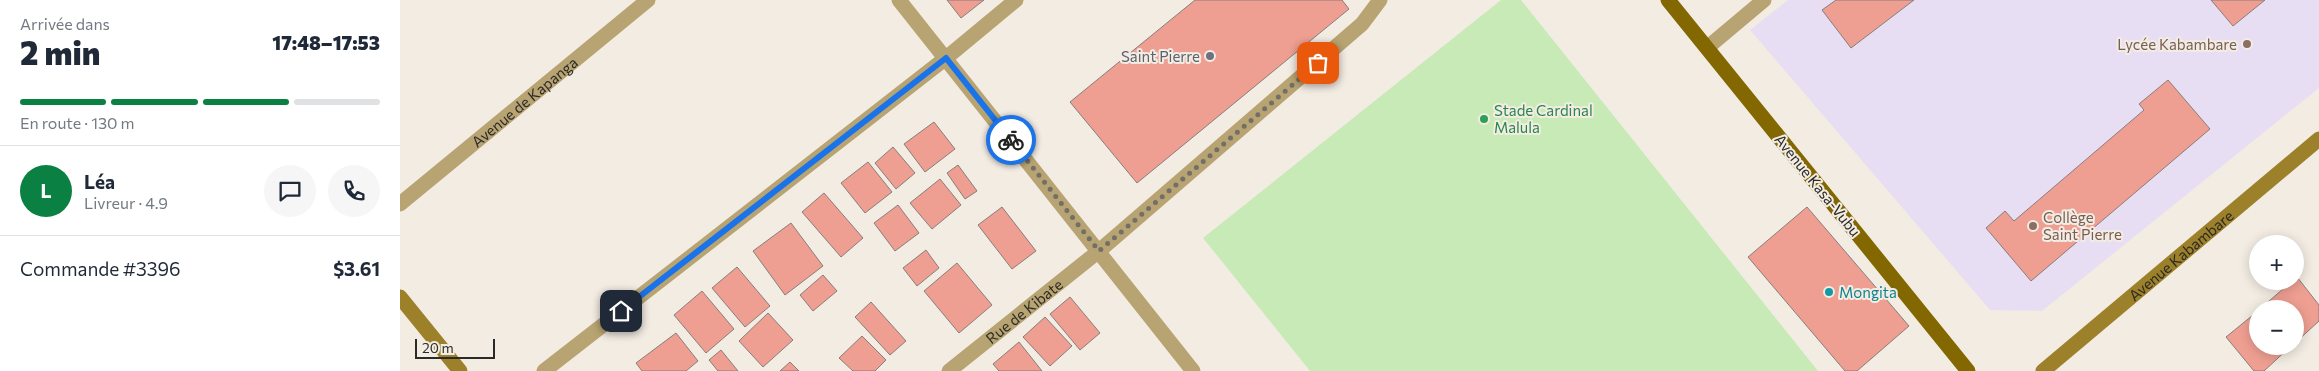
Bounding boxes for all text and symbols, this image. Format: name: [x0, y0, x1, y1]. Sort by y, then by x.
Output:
text: Arrivée dans: [20, 14, 110, 33]
text: 17:48–17:53: [272, 31, 380, 54]
text: 2 min: [20, 32, 100, 72]
place label: Lycée Kabambare: [2117, 35, 2237, 53]
marker: Lycée Kabambare: [2241, 38, 2253, 50]
pin: [1297, 42, 1339, 84]
place label: Saint Pierre: [1121, 47, 1200, 65]
icon: bag: [1304, 49, 1332, 77]
marker: Saint Pierre: [1204, 50, 1216, 62]
street label: Avenue de Kapanga: [468, 53, 581, 150]
place label: Stade Cardinal Malula: [1494, 101, 1593, 136]
text: En route · 130 m: [20, 113, 135, 132]
marker: Stade Cardinal Malula: [1478, 113, 1490, 125]
courier: [986, 115, 1036, 165]
icon: bike: [997, 126, 1025, 154]
street label: Avenue Kasa-Vubu: [1771, 130, 1865, 240]
button: chat: [264, 165, 316, 217]
button: phone: [328, 165, 380, 217]
text: Léa: [84, 170, 115, 193]
text: L: [40, 179, 52, 202]
text: Livreur · 4.9: [84, 193, 168, 212]
street label: Avenue Kabambare: [2125, 206, 2237, 304]
place label: Collège Saint Pierre: [2043, 208, 2122, 243]
marker: Collège Saint Pierre: [2027, 220, 2039, 232]
map controls: [2249, 235, 2304, 355]
button: +: [2249, 235, 2304, 290]
text: Commande #3396: [20, 257, 181, 280]
text: $3.61: [333, 257, 380, 280]
street label: Rue de Kibate: [982, 275, 1066, 347]
place label: Mongita: [1839, 283, 1897, 301]
marker: Mongita: [1823, 286, 1835, 298]
pin: [600, 290, 642, 332]
icon: home: [607, 297, 635, 325]
button: −: [2249, 300, 2304, 355]
scale bar: [415, 336, 495, 359]
text: 20 m: [422, 339, 454, 356]

